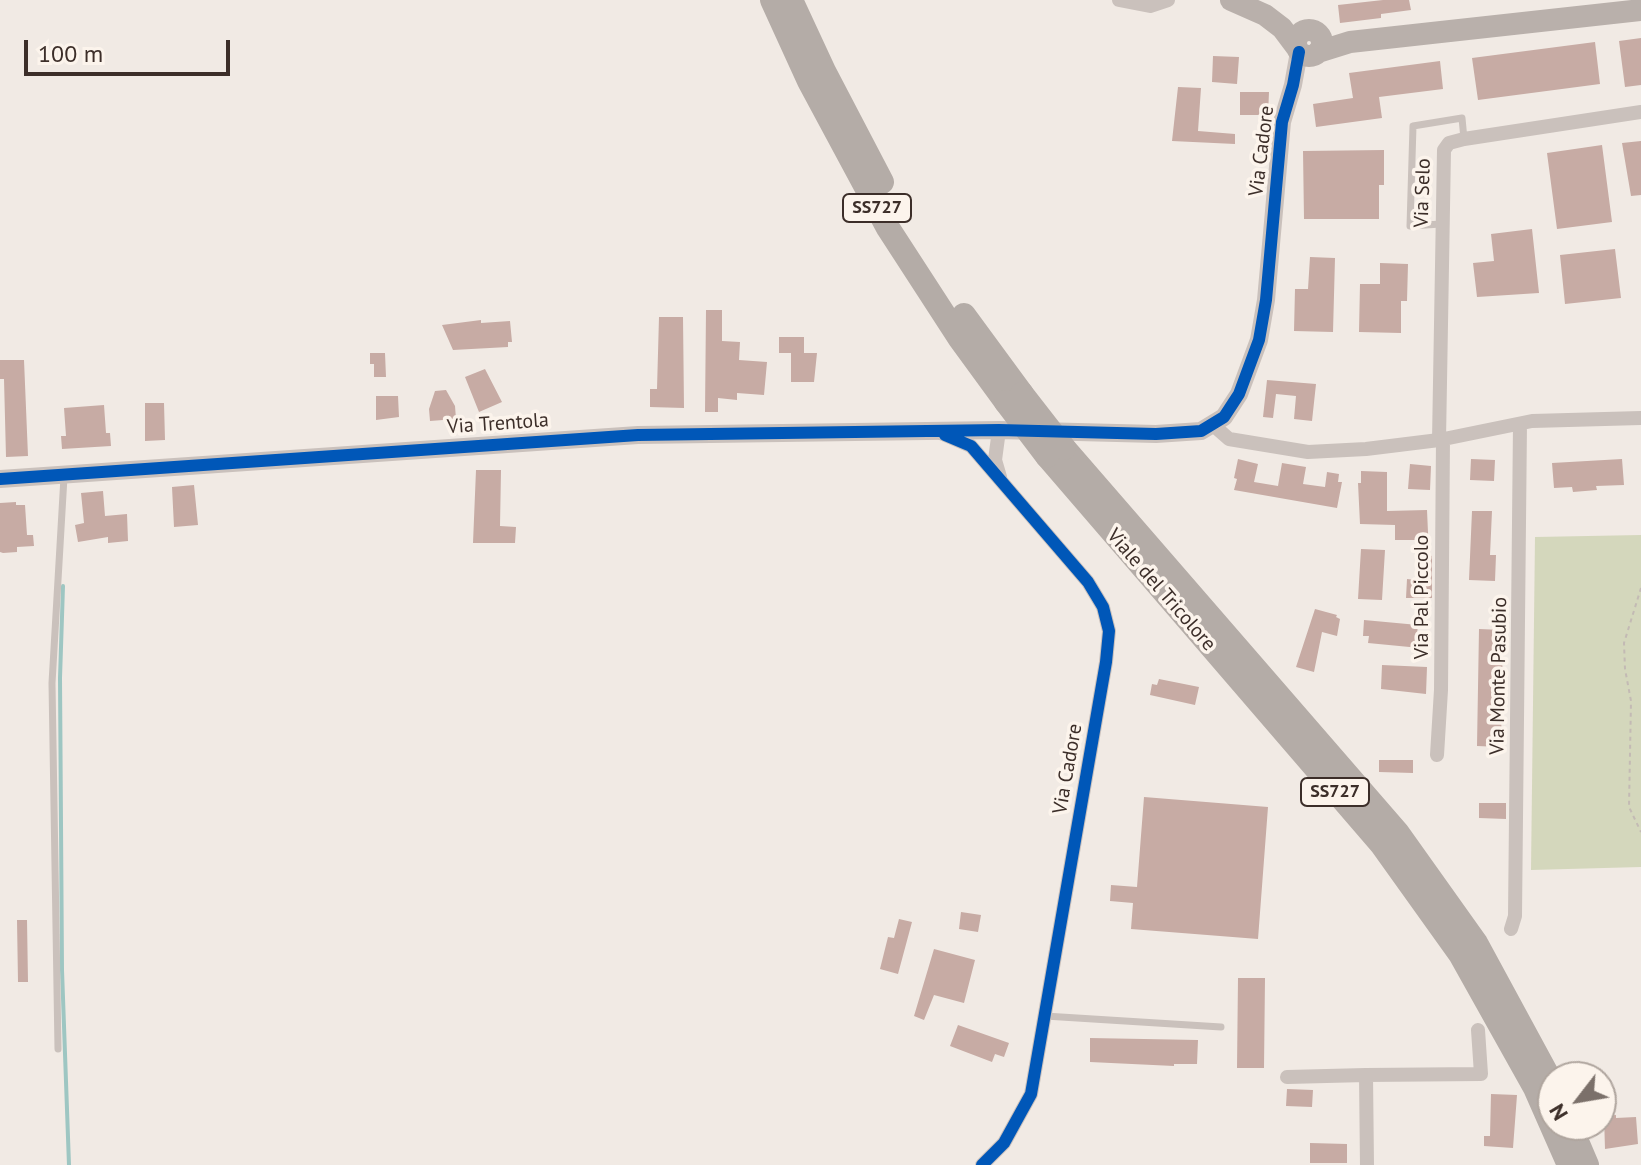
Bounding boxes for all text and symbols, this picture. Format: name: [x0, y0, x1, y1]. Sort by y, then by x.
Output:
scale bar: [28, 24, 234, 74]
text: 100 m: [38, 38, 103, 69]
street label: Via Cadore: [1245, 104, 1279, 198]
street label: Via Selo: [1410, 158, 1436, 228]
road number: SS727: [843, 194, 911, 222]
street label: Via Trentola: [446, 408, 550, 440]
street label: Viale del Tricolore: [1101, 524, 1221, 656]
street label: Via Pal Piccolo: [1410, 535, 1434, 659]
street label: Via Monte Pasubio: [1486, 597, 1512, 755]
street label: Via Cadore: [1048, 722, 1088, 816]
road number: SS727: [1301, 778, 1369, 806]
north arrow: [1537, 1061, 1617, 1141]
text: N: [1542, 1099, 1574, 1126]

